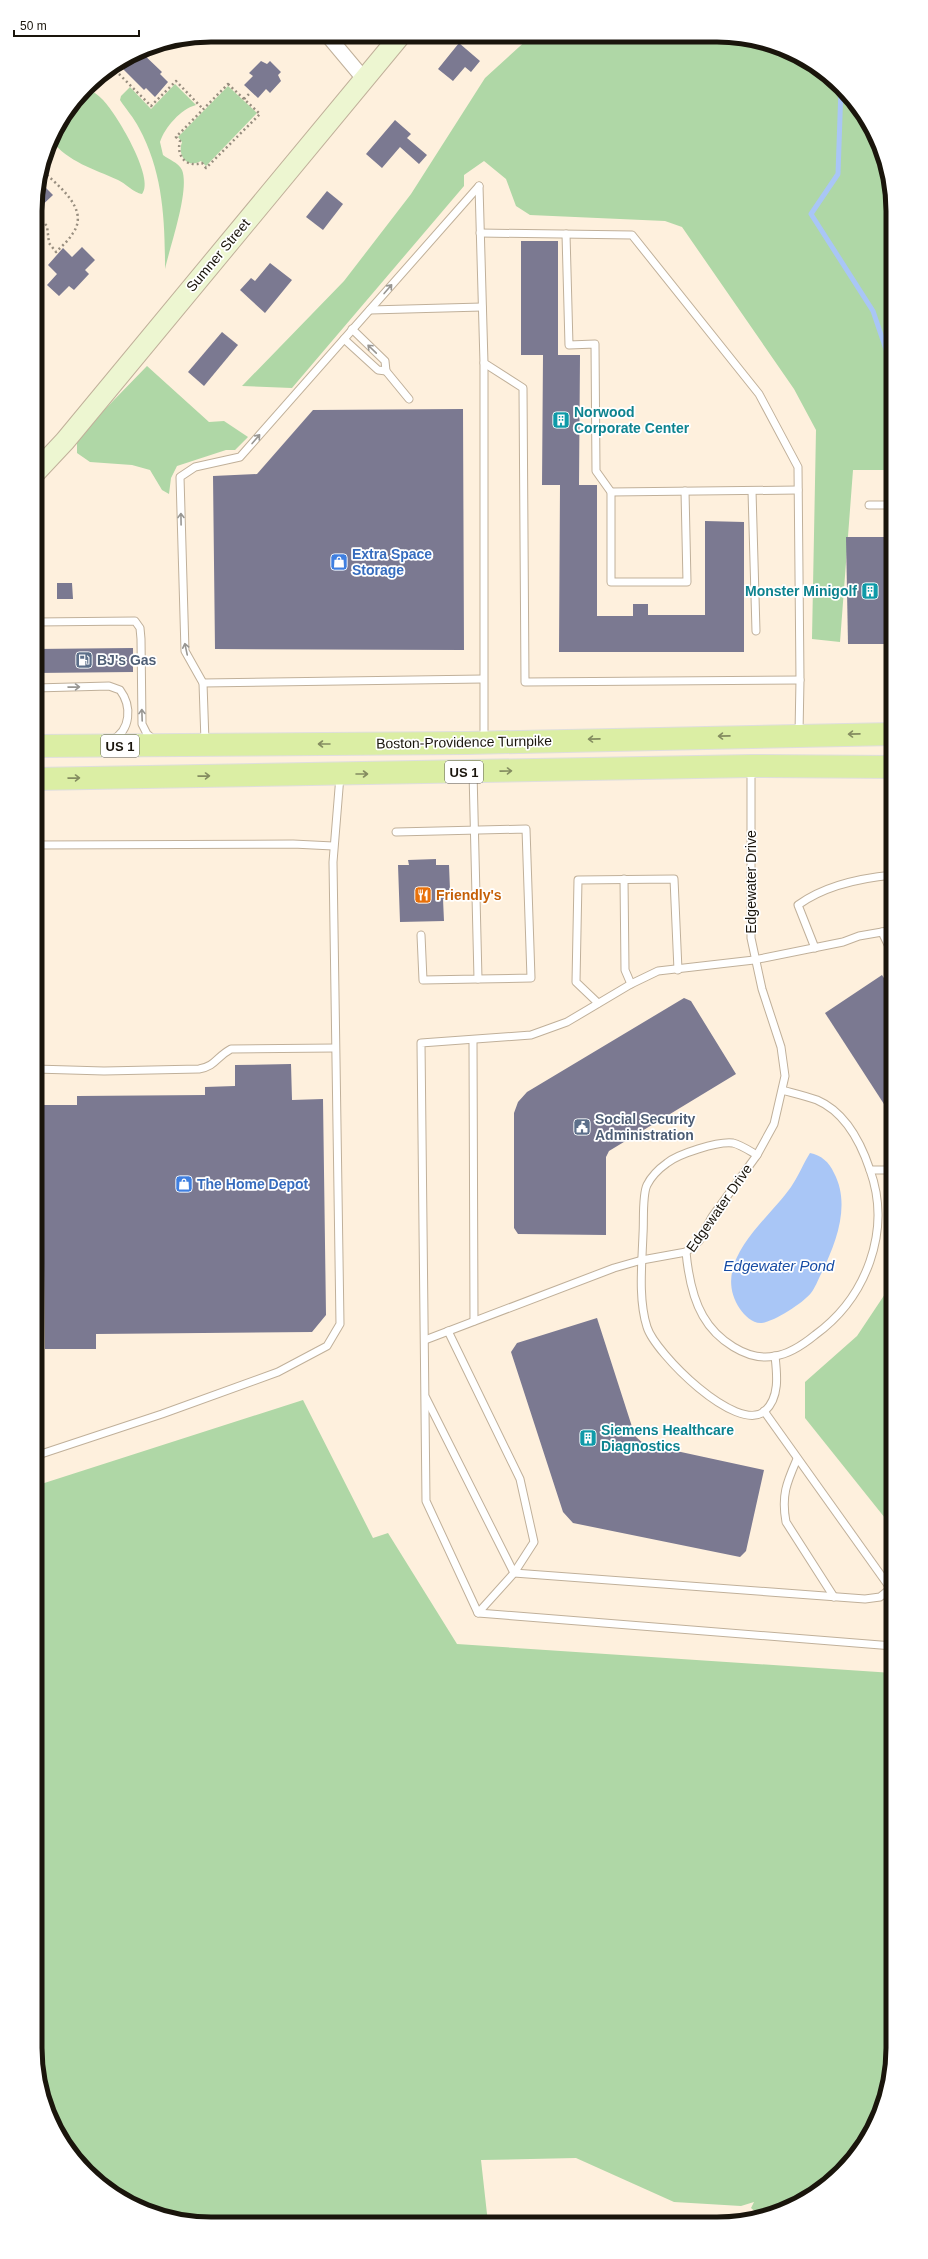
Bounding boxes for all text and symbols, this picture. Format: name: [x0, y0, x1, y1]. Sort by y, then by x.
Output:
scale bar: [14, 12, 139, 38]
text: 50 m: [20, 19, 47, 33]
street label: Sumner Street: [183, 215, 253, 295]
one-way arrow: [383, 284, 393, 294]
one-way arrow: [367, 344, 377, 354]
place label: Norwood Corporate Center: [574, 404, 690, 436]
building icon: Norwood Corporate Center: [551, 410, 571, 430]
one-way arrow: [251, 434, 260, 444]
one-way arrow: [178, 513, 185, 526]
place label: Extra Space Storage: [352, 546, 432, 578]
shop icon: Extra Space Storage: [329, 552, 349, 572]
building icon: Monster Minigolf: [860, 581, 880, 601]
place label: Monster Minigolf: [745, 583, 857, 599]
one-way arrow: [181, 643, 189, 656]
fuel station icon: BJ's Gas: [74, 650, 94, 670]
place label: BJ's Gas: [97, 652, 157, 668]
one-way arrow: [67, 683, 80, 691]
one-way arrow: [138, 709, 146, 722]
one-way arrow: [848, 731, 861, 738]
street label: Boston-Providence Turnpike: [376, 732, 552, 752]
one-way arrow: [718, 732, 731, 740]
road number: US 1: [101, 735, 139, 757]
one-way arrow: [588, 736, 601, 743]
one-way arrow: [318, 740, 331, 748]
road number: US 1: [445, 761, 483, 783]
one-way arrow: [499, 768, 512, 775]
one-way arrow: [355, 770, 368, 778]
one-way arrow: [197, 773, 210, 780]
one-way arrow: [67, 774, 80, 782]
street label: Edgewater Drive: [743, 830, 759, 934]
restaurant icon: Friendly's: [413, 885, 433, 905]
place label: Friendly's: [436, 887, 502, 903]
place label: Social Security Administration: [595, 1111, 696, 1143]
public building icon: Social Security Administration: [572, 1117, 592, 1137]
street label: Edgewater Drive: [683, 1161, 755, 1255]
shop icon: The Home Depot: [174, 1174, 194, 1194]
place label: The Home Depot: [197, 1176, 309, 1192]
water label: Edgewater Pond: [724, 1257, 835, 1274]
place label: Siemens Healthcare Diagnostics: [601, 1422, 734, 1454]
building icon: Siemens Healthcare Diagnostics: [578, 1428, 598, 1448]

